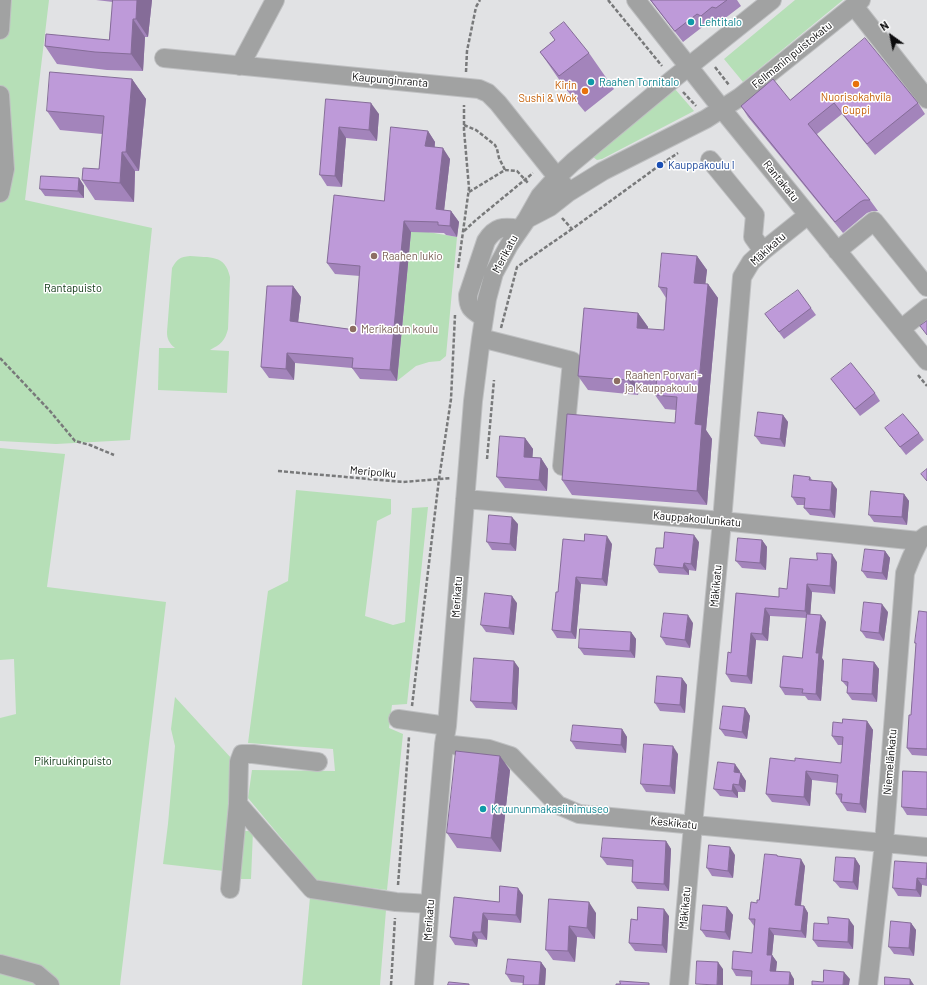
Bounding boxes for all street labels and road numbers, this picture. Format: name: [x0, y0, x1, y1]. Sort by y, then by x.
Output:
street label: Fellmanin puistokatu: [749, 19, 835, 91]
street label: Kaupunginranta: [352, 70, 428, 90]
street label: Rantakatu: [761, 158, 801, 204]
street label: Mäkikatu: [748, 230, 788, 268]
street label: Merikatu: [489, 233, 521, 275]
street label: Meripolku: [349, 463, 397, 481]
street label: Kauppakoulunkatu: [652, 509, 742, 529]
street label: Mäkikatu: [708, 564, 724, 608]
street label: Merikatu: [449, 576, 465, 618]
street label: Niemelänkatu: [881, 729, 899, 795]
street label: Keskikatu: [650, 814, 698, 832]
street label: Mäkikatu: [677, 886, 693, 930]
street label: Merikatu: [421, 899, 437, 941]

